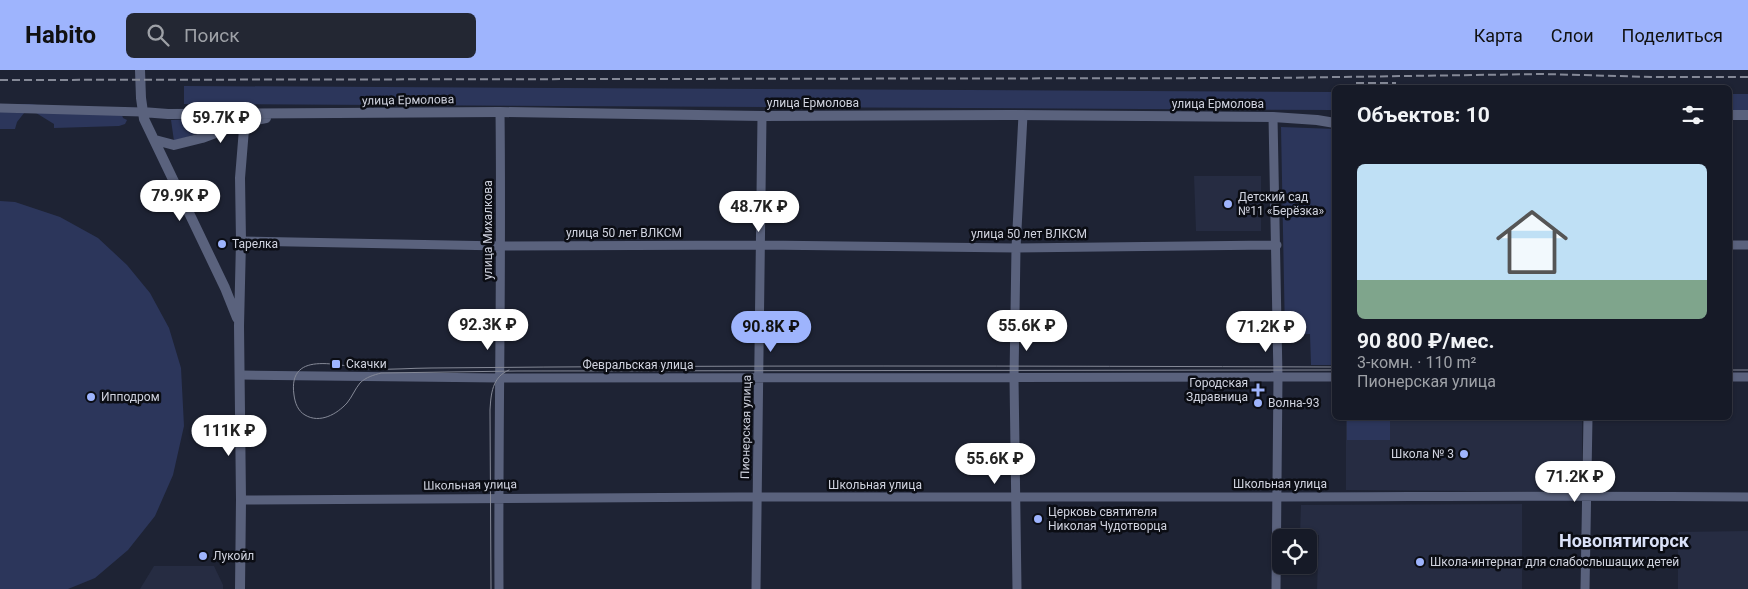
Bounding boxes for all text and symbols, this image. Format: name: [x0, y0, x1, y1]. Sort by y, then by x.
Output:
search box: [126, 13, 476, 58]
text: Habito: [25, 21, 96, 49]
icon: search: [144, 21, 172, 49]
text: Поиск: [184, 24, 240, 47]
text: Карта: [1474, 25, 1523, 46]
text: Слои: [1551, 25, 1594, 46]
text: Поделиться: [1622, 25, 1723, 46]
street label: улица Ермолова: [362, 92, 454, 108]
street label: улица Ермолова: [767, 96, 859, 110]
street label: улица Ермолова: [1172, 97, 1264, 111]
icon: filters: [1679, 101, 1707, 129]
pin: 59.7K ₽: [175, 102, 267, 144]
text: Объектов: 10: [1357, 103, 1490, 127]
text: 59.7K ₽: [192, 108, 250, 127]
pin: 79.9K ₽: [134, 180, 226, 222]
street label: улица Михалкова: [481, 180, 495, 280]
text: 79.9K ₽: [151, 186, 209, 205]
pin: 48.7K ₽: [713, 190, 805, 233]
place label: Детский сад №11 «Берёзка»: [1238, 190, 1325, 218]
text: 48.7K ₽: [730, 197, 788, 216]
icon: home: [1487, 197, 1577, 287]
marker: Детский сад №11 «Берёзка»: [1222, 198, 1234, 210]
street label: улица 50 лет ВЛКСМ: [566, 226, 682, 240]
street label: улица 50 лет ВЛКСМ: [971, 227, 1087, 241]
place label: Тарелка: [232, 237, 278, 251]
marker: Тарелка: [216, 238, 228, 250]
pin: 92.3K ₽: [442, 308, 534, 351]
pin: 90.8K ₽: [725, 310, 817, 353]
pin: 55.6K ₽: [981, 310, 1073, 352]
pin: 71.2K ₽: [1220, 310, 1312, 353]
text: 92.3K ₽: [459, 315, 517, 334]
text: 55.6K ₽: [998, 316, 1056, 335]
text: 90.8K ₽: [742, 317, 800, 336]
text: 71.2K ₽: [1237, 317, 1295, 336]
text: 90 800 ₽/мес.: [1357, 329, 1495, 353]
text: 3-комн. · 110 m²: [1357, 353, 1476, 372]
place label: Скачки: [346, 357, 387, 371]
marker: Скачки: [330, 358, 342, 370]
street label: Февральская улица: [582, 358, 694, 372]
text: Пионерская улица: [1357, 372, 1496, 391]
street label: Пионерская улица: [738, 375, 754, 479]
place label: Городская Здравница: [1186, 376, 1248, 404]
marker: Городская Здравница: [1252, 384, 1264, 396]
place label: Ипподpом: [101, 390, 160, 404]
marker: Ипподpом: [85, 391, 97, 403]
place label: Волна-93: [1268, 396, 1319, 410]
marker: Волна-93: [1252, 397, 1264, 409]
pin: 111K ₽: [188, 414, 270, 457]
text: 111K ₽: [203, 421, 255, 440]
pin: 55.6K ₽: [949, 442, 1041, 485]
place label: Школа № 3: [1391, 447, 1454, 461]
marker: Школа № 3: [1458, 448, 1470, 460]
text: 55.6K ₽: [966, 449, 1024, 468]
pin: 71.2K ₽: [1529, 460, 1621, 503]
text: 71.2K ₽: [1546, 467, 1604, 486]
street label: Школьная улица: [423, 477, 517, 493]
street label: Школьная улица: [1233, 477, 1327, 491]
street label: Школьная улица: [828, 478, 922, 492]
place label: Церковь святителя Николая Чудотворца: [1048, 505, 1167, 533]
marker: Церковь святителя Николая Чудотворца: [1032, 513, 1044, 525]
map controls: [1272, 529, 1317, 574]
button: locate: [1272, 529, 1317, 574]
district label: Новопятигорск: [1559, 530, 1690, 551]
place label: Лукойл: [213, 549, 254, 563]
marker: Лукойл: [197, 550, 209, 562]
place label: Школа-интернат для слабослышащих детей: [1430, 555, 1679, 569]
marker: Школа-интернат для слабослышащих детей: [1414, 556, 1426, 568]

